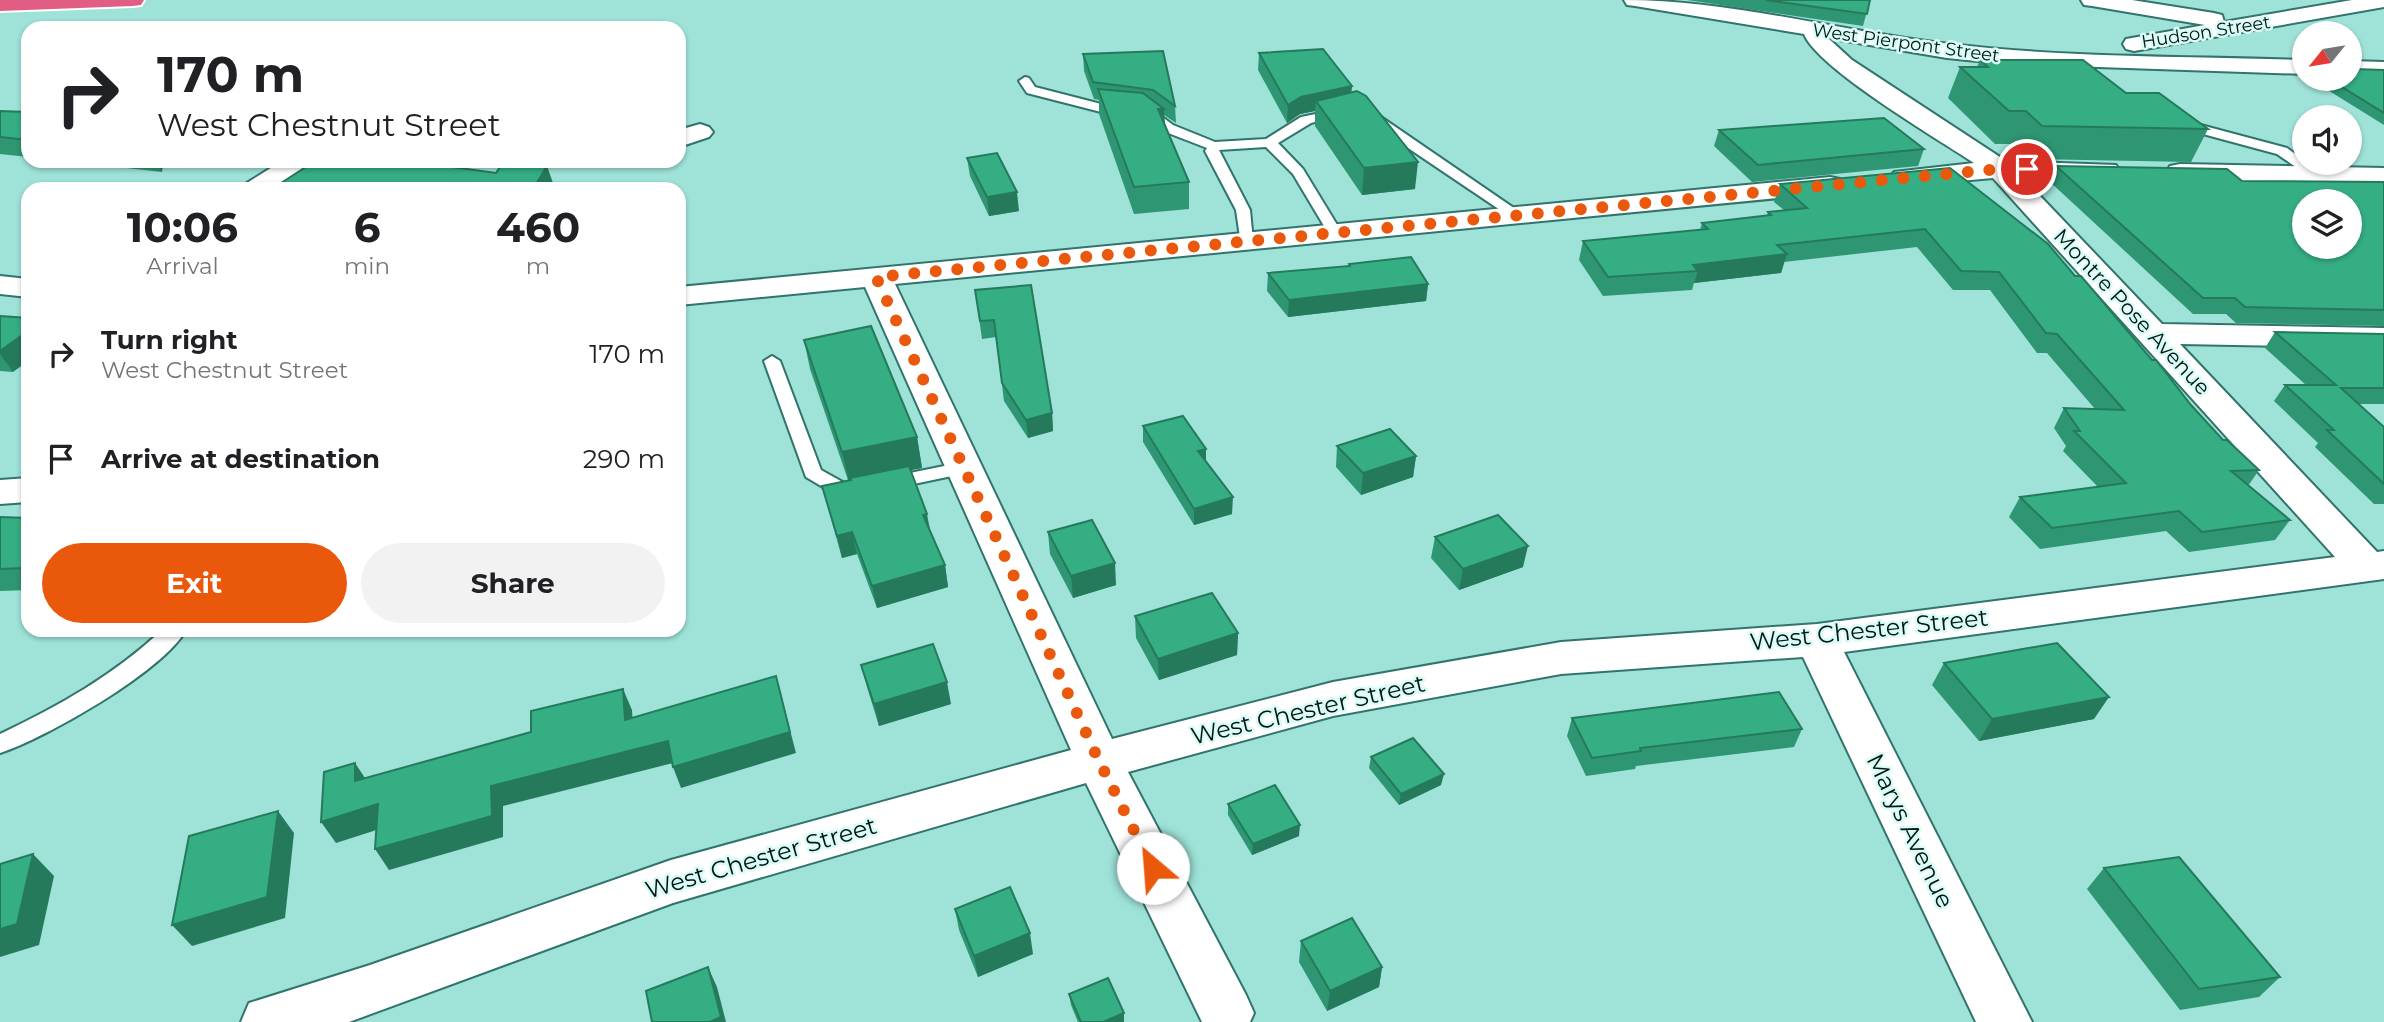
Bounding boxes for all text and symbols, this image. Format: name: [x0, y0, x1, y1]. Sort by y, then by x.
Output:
street label: Hudson Street: [2140, 11, 2272, 53]
street label: West Pierpont Street: [1811, 19, 2001, 67]
north arrow: [2292, 21, 2362, 91]
map controls: [2292, 21, 2362, 259]
text: 170 m: [157, 45, 304, 104]
icon: right: [42, 49, 133, 140]
text: West Chestnut Street: [157, 105, 501, 144]
button: sound: [2292, 105, 2362, 175]
pin: [1997, 139, 2057, 199]
icon: arrive: [2008, 150, 2046, 188]
button: layers: [2292, 189, 2362, 259]
text: 10:06: [127, 201, 238, 253]
text: 6: [354, 201, 380, 253]
text: 460: [496, 201, 580, 253]
street label: Montre Pose Avenue: [2049, 223, 2216, 400]
text: Arrival: [146, 252, 219, 280]
text: min: [344, 252, 390, 280]
text: m: [526, 252, 550, 280]
text: Turn right: [101, 324, 237, 356]
icon: right: [42, 335, 80, 373]
text: 170 m: [589, 338, 665, 370]
text: West Chestnut Street: [101, 356, 348, 384]
icon: arrive: [42, 440, 80, 478]
text: Arrive at destination: [101, 443, 380, 475]
text: 290 m: [583, 443, 665, 475]
button: Exit: [42, 543, 347, 623]
button: Share: [361, 543, 665, 623]
street label: West Chester Street: [1748, 603, 1990, 656]
street label: West Chester Street: [1188, 668, 1428, 751]
street label: Marys Avenue: [1861, 749, 1960, 913]
street label: West Chester Street: [642, 811, 880, 904]
position arrow: [1116, 831, 1190, 905]

